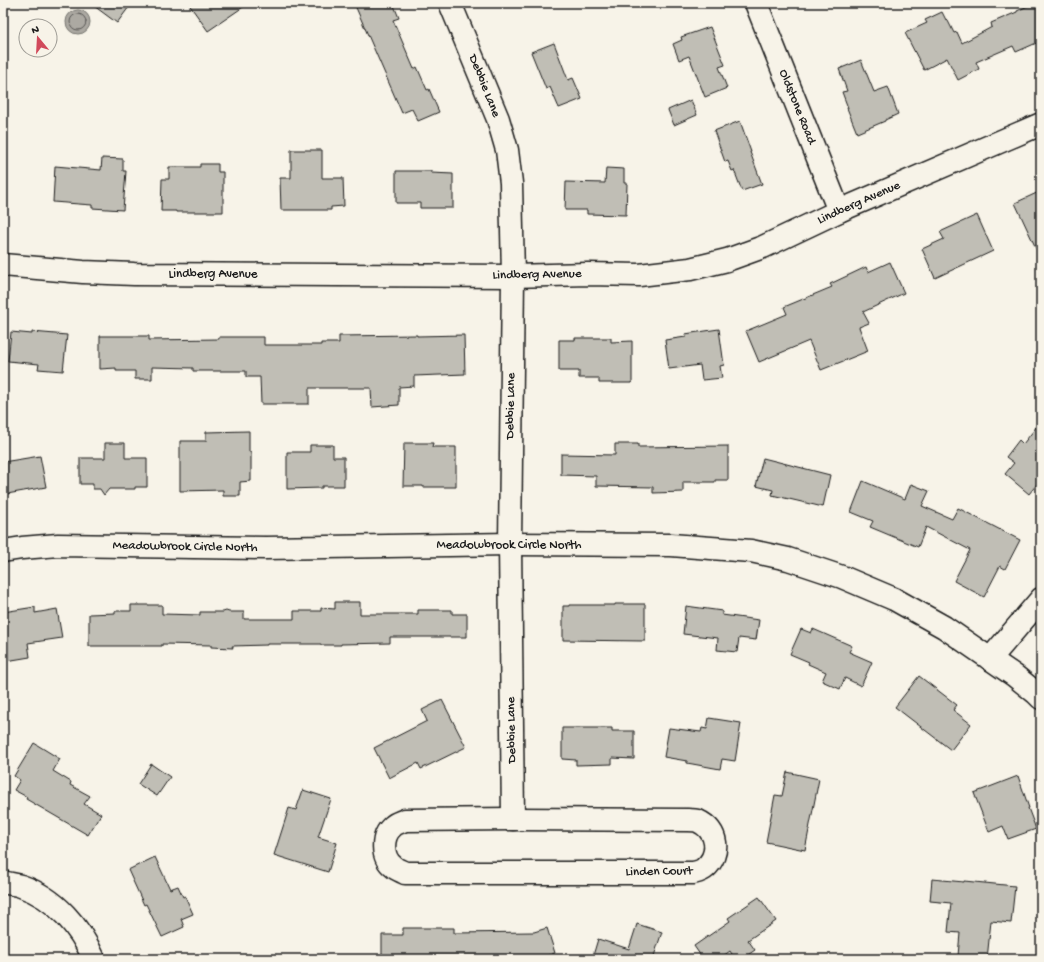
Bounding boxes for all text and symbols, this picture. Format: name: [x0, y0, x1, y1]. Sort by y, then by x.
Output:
north arrow: [18, 18, 58, 58]
text: N: [30, 24, 41, 37]
street label: Debbie Lane: [464, 51, 503, 120]
street label: Oldstone Road: [775, 67, 819, 148]
street label: Lindberg Avenue: [815, 178, 903, 228]
street label: Lindberg Avenue: [168, 267, 258, 282]
street label: Lindberg Avenue: [492, 267, 582, 283]
street label: Debbie Lane: [503, 372, 519, 440]
street label: Meadowbrook Circle North: [112, 538, 258, 556]
street label: Meadowbrook Circle North: [437, 538, 581, 553]
street label: Debbie Lane: [504, 696, 520, 764]
street label: Linden Court: [625, 864, 694, 880]

